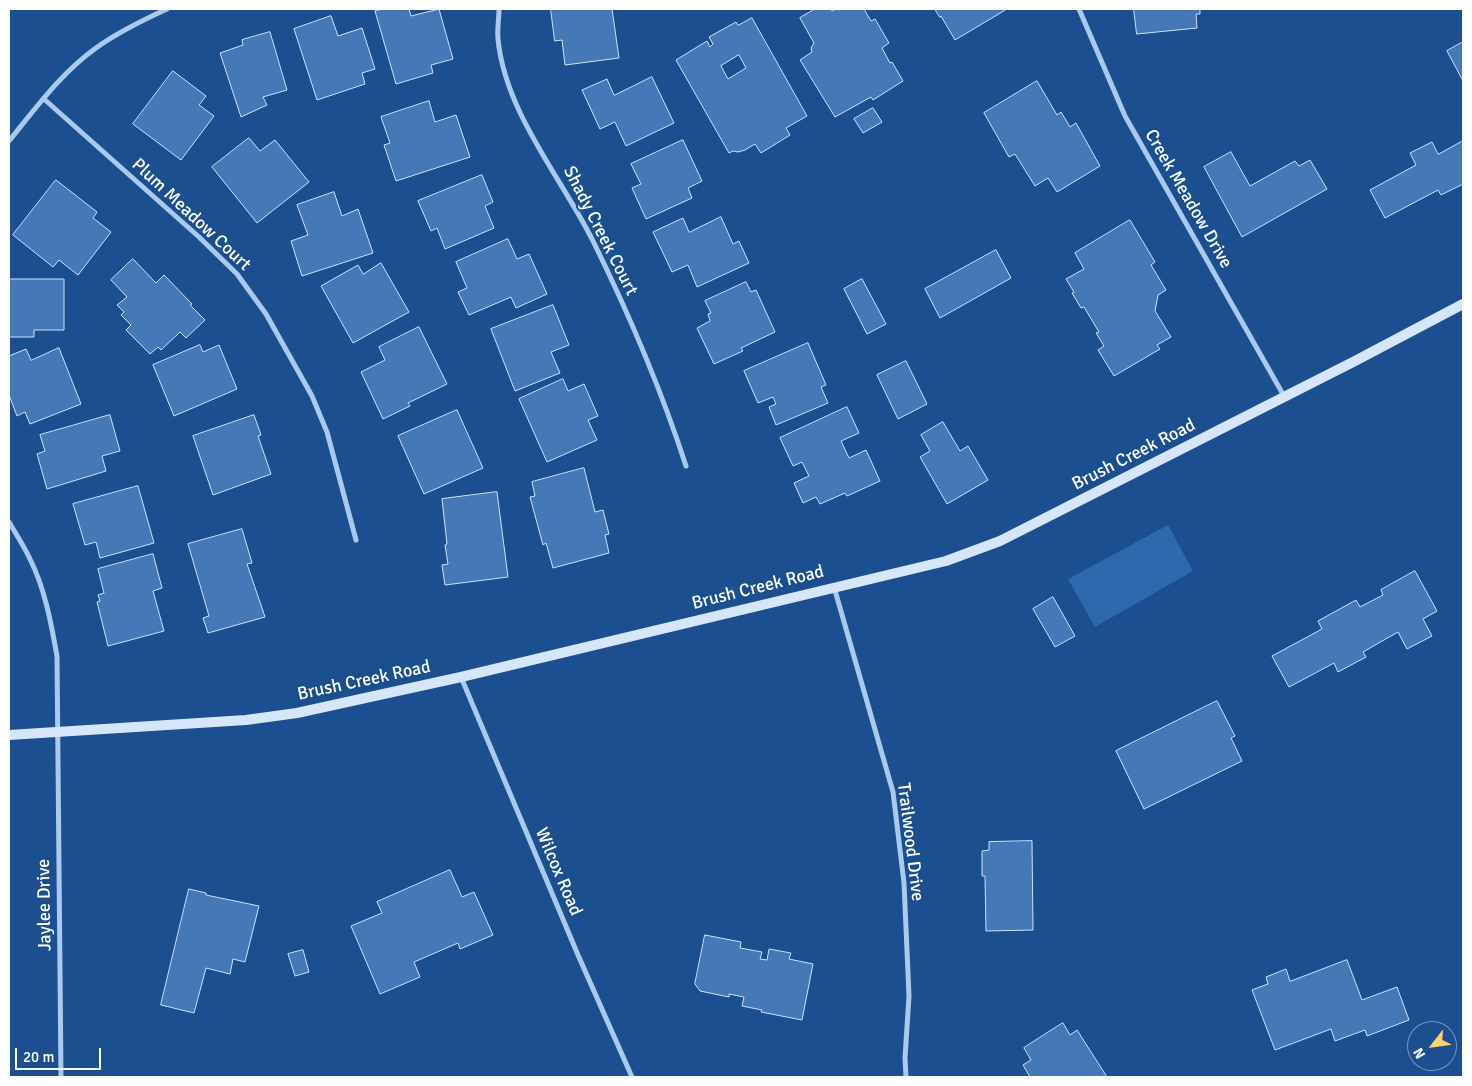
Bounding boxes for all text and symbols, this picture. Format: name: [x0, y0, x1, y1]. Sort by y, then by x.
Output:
street label: Creek Meadow Drive: [1139, 126, 1237, 272]
street label: Plum Meadow Court: [127, 154, 255, 276]
street label: Shady Creek Court: [558, 163, 642, 299]
street label: Brush Creek Road: [1069, 415, 1199, 495]
street label: Brush Creek Road: [690, 561, 826, 615]
street label: Brush Creek Road: [296, 656, 432, 706]
street label: Trailwood Drive: [892, 782, 928, 902]
street label: Wilcox Road: [530, 825, 586, 919]
street label: Jaylee Drive: [33, 859, 57, 951]
north arrow: [1407, 1021, 1457, 1071]
scale bar: [18, 1038, 104, 1070]
text: N: [1410, 1045, 1429, 1062]
text: 20 m: [23, 1048, 54, 1066]

